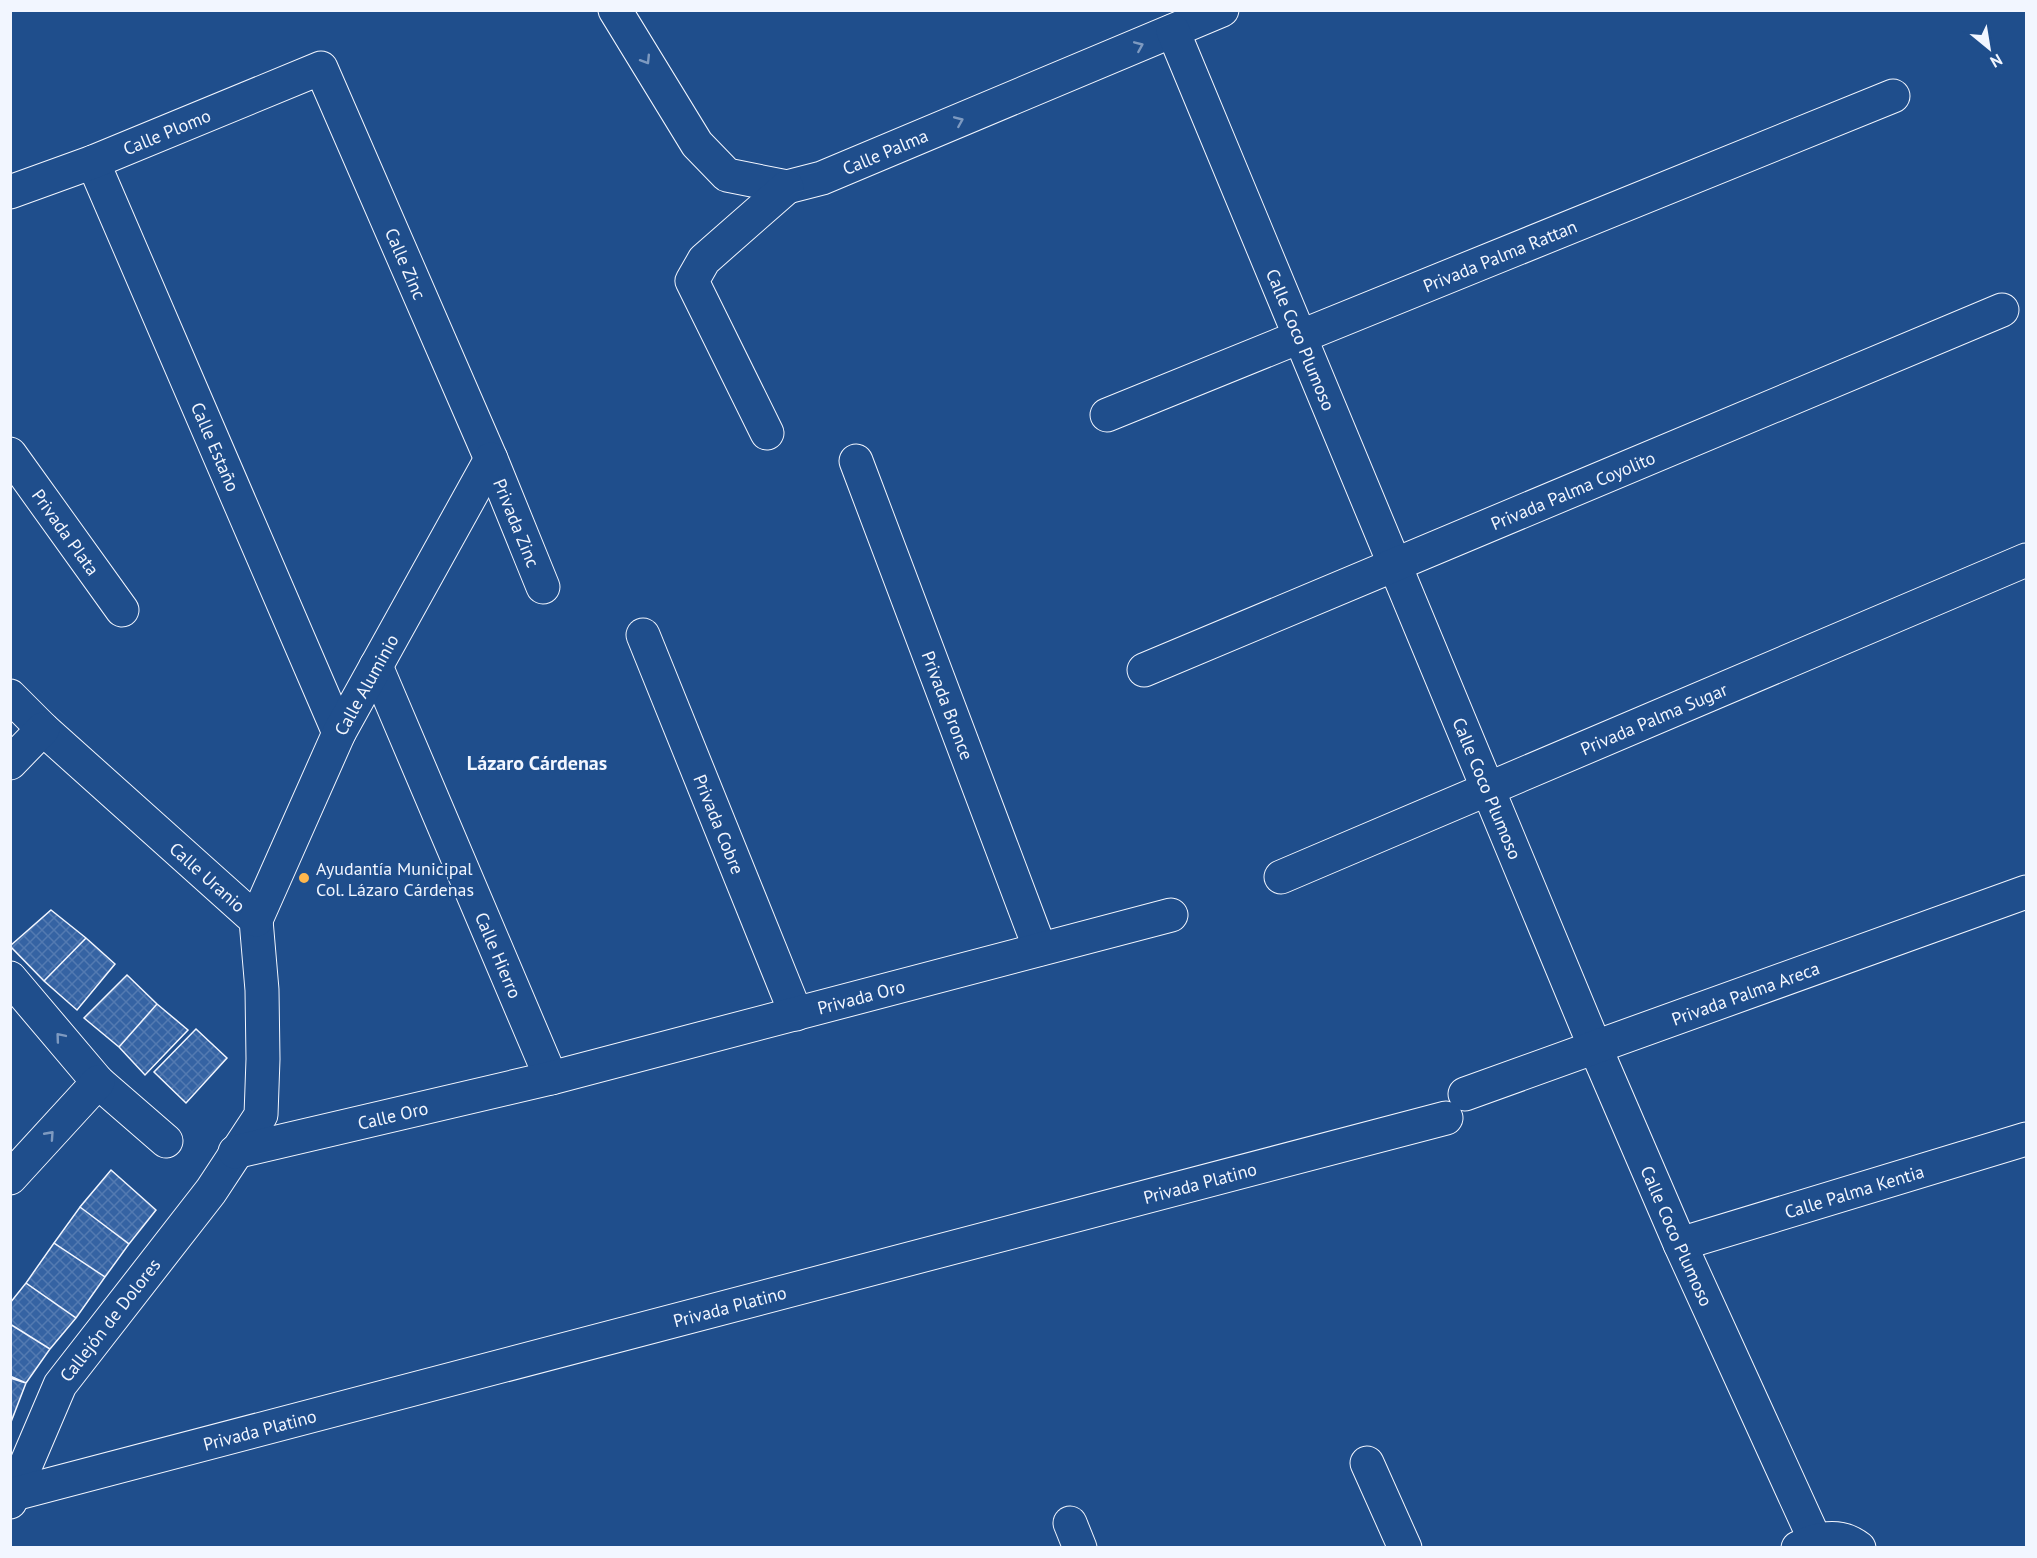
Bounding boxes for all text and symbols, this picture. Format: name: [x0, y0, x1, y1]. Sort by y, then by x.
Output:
north arrow: [1959, 18, 2019, 78]
one-way arrow: [1132, 41, 1143, 53]
text: N: [1987, 50, 2006, 72]
one-way arrow: [638, 54, 650, 64]
street label: Calle Plomo: [119, 103, 214, 160]
one-way arrow: [953, 116, 964, 128]
street label: Calle Palma: [839, 123, 931, 180]
street label: Privada Palma Rattan: [1420, 214, 1580, 297]
street label: Calle Zinc: [380, 224, 432, 303]
street label: Calle Coco Plumoso: [1261, 265, 1341, 414]
street label: Calle Estaño: [186, 398, 245, 495]
street label: Privada Palma Coyolito: [1487, 445, 1658, 535]
street label: Privada Zinc: [489, 475, 545, 570]
street label: Privada Plata: [27, 484, 105, 580]
street label: Calle Aluminio: [329, 630, 403, 739]
street label: Privada Bronce: [917, 648, 979, 763]
street label: Privada Palma Sugar: [1577, 677, 1731, 760]
street label: Calle Coco Plumoso: [1448, 714, 1527, 863]
district label: Lázaro Cárdenas: [467, 750, 607, 776]
street label: Privada Cobre: [689, 771, 750, 878]
street label: Calle Uranio: [165, 837, 251, 917]
place label: Ayudantía Municipal Col. Lázaro Cárdenas: [316, 857, 474, 901]
marker: Ayudantía Municipal Col. Lázaro Cárdenas: [297, 871, 311, 885]
street label: Calle Hierro: [470, 908, 527, 1002]
street label: Privada Palma Areca: [1668, 956, 1822, 1030]
street label: Privada Oro: [815, 974, 907, 1019]
one-way arrow: [56, 1033, 67, 1044]
street label: Calle Oro: [355, 1096, 430, 1134]
one-way arrow: [43, 1131, 54, 1142]
street label: Privada Platino: [1141, 1157, 1259, 1209]
street label: Calle Palma Kentia: [1782, 1159, 1927, 1223]
street label: Calle Coco Plumoso: [1636, 1162, 1718, 1310]
street label: Callejón de Dolores: [55, 1254, 165, 1386]
street label: Privada Platino: [671, 1280, 789, 1332]
street label: Privada Platino: [201, 1404, 319, 1455]

